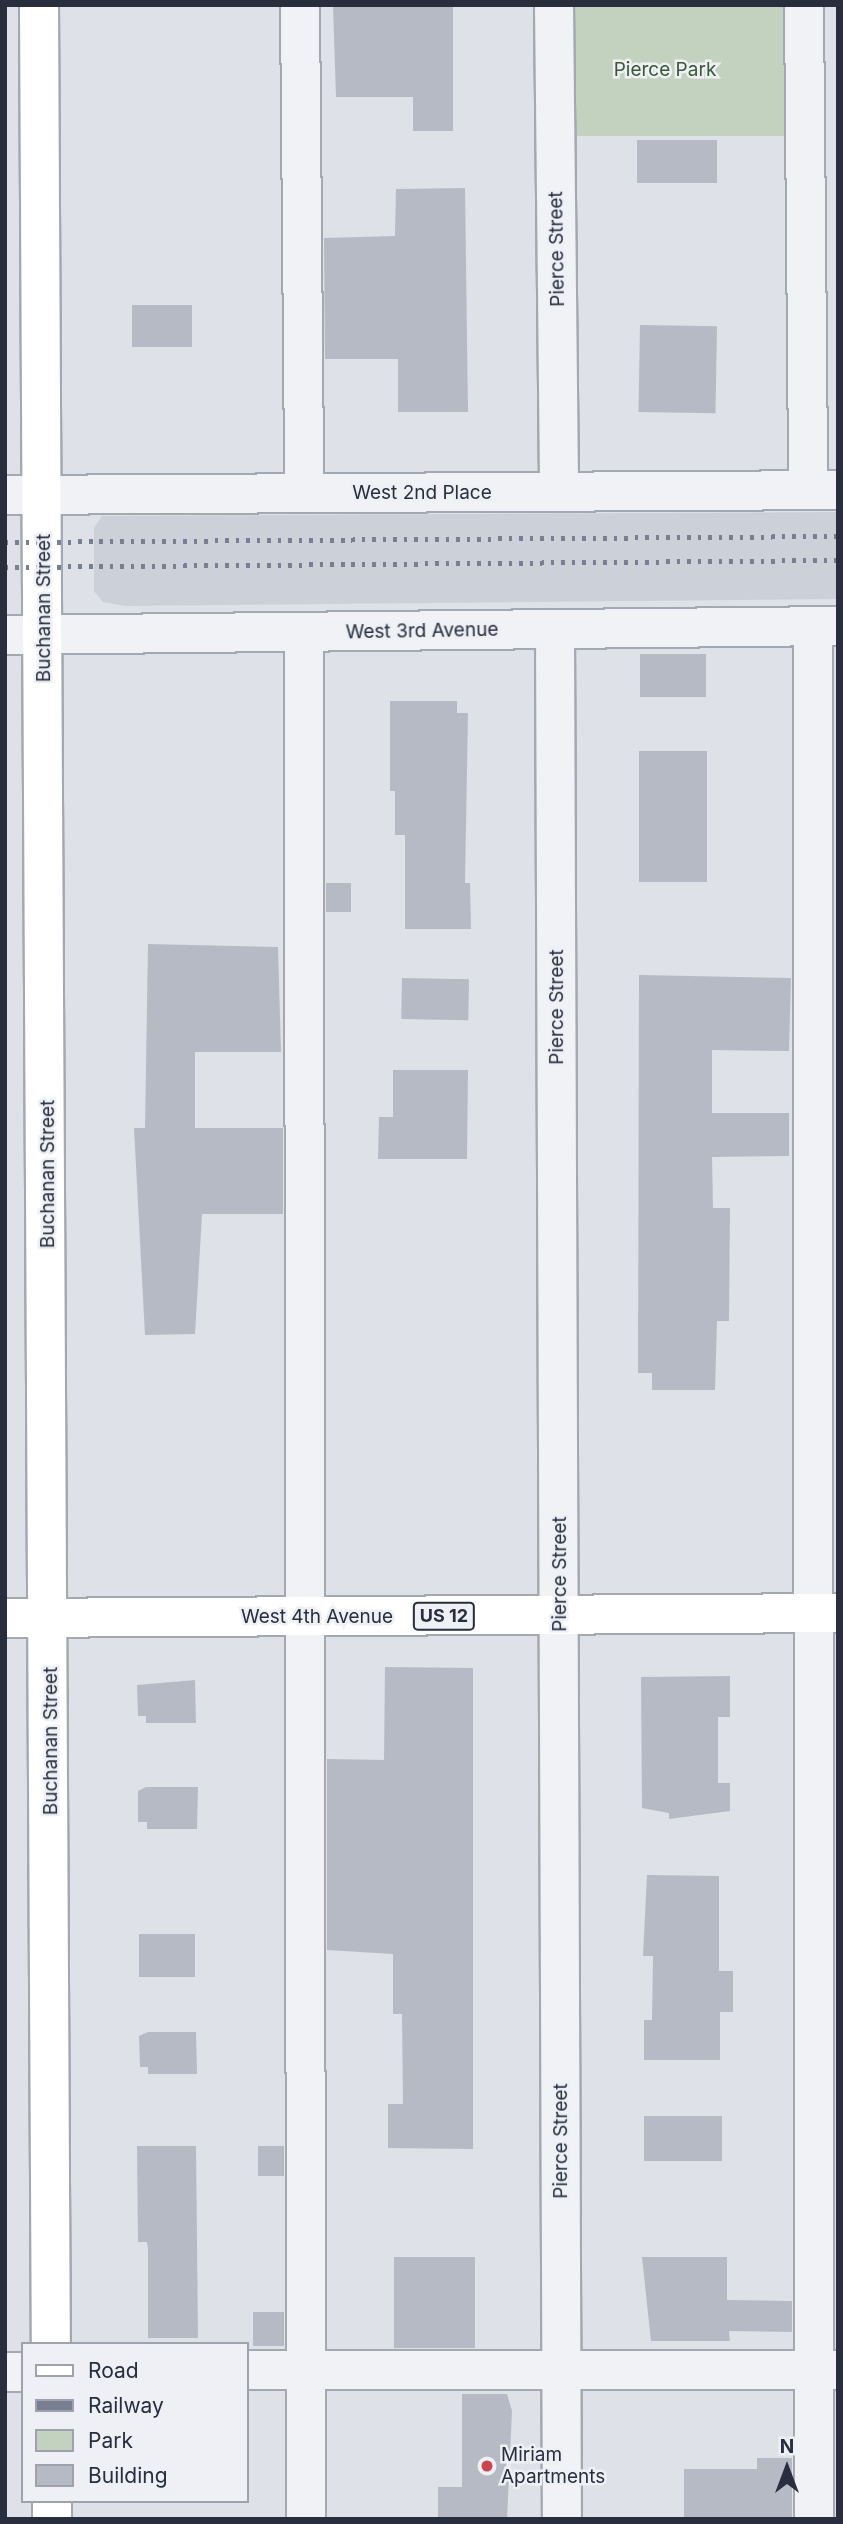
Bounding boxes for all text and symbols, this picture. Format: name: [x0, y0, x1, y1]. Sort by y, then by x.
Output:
park label: Pierce Park: [614, 59, 716, 81]
street label: Pierce Street: [545, 191, 569, 307]
street label: West 2nd Place: [352, 482, 492, 504]
street label: Buchanan Street: [33, 534, 55, 682]
street label: West 3rd Avenue: [345, 618, 499, 644]
street label: Pierce Street: [546, 949, 568, 1065]
street label: Buchanan Street: [37, 1100, 59, 1248]
street label: Pierce Street: [549, 1516, 571, 1632]
road number: US 12: [412, 1602, 476, 1630]
street label: West 4th Avenue: [241, 1606, 393, 1628]
street label: Buchanan Street: [40, 1667, 62, 1815]
street label: Pierce Street: [550, 2083, 572, 2199]
legend: [21, 2342, 248, 2503]
text: Road: [88, 2358, 139, 2383]
text: Railway: [88, 2393, 164, 2418]
text: Park: [88, 2428, 133, 2453]
north arrow: [752, 2433, 822, 2503]
text: N: [780, 2435, 794, 2458]
place label: Miriam Apartments: [501, 2444, 605, 2488]
marker: Miriam Apartments: [479, 2458, 495, 2474]
text: Building: [88, 2463, 168, 2488]

